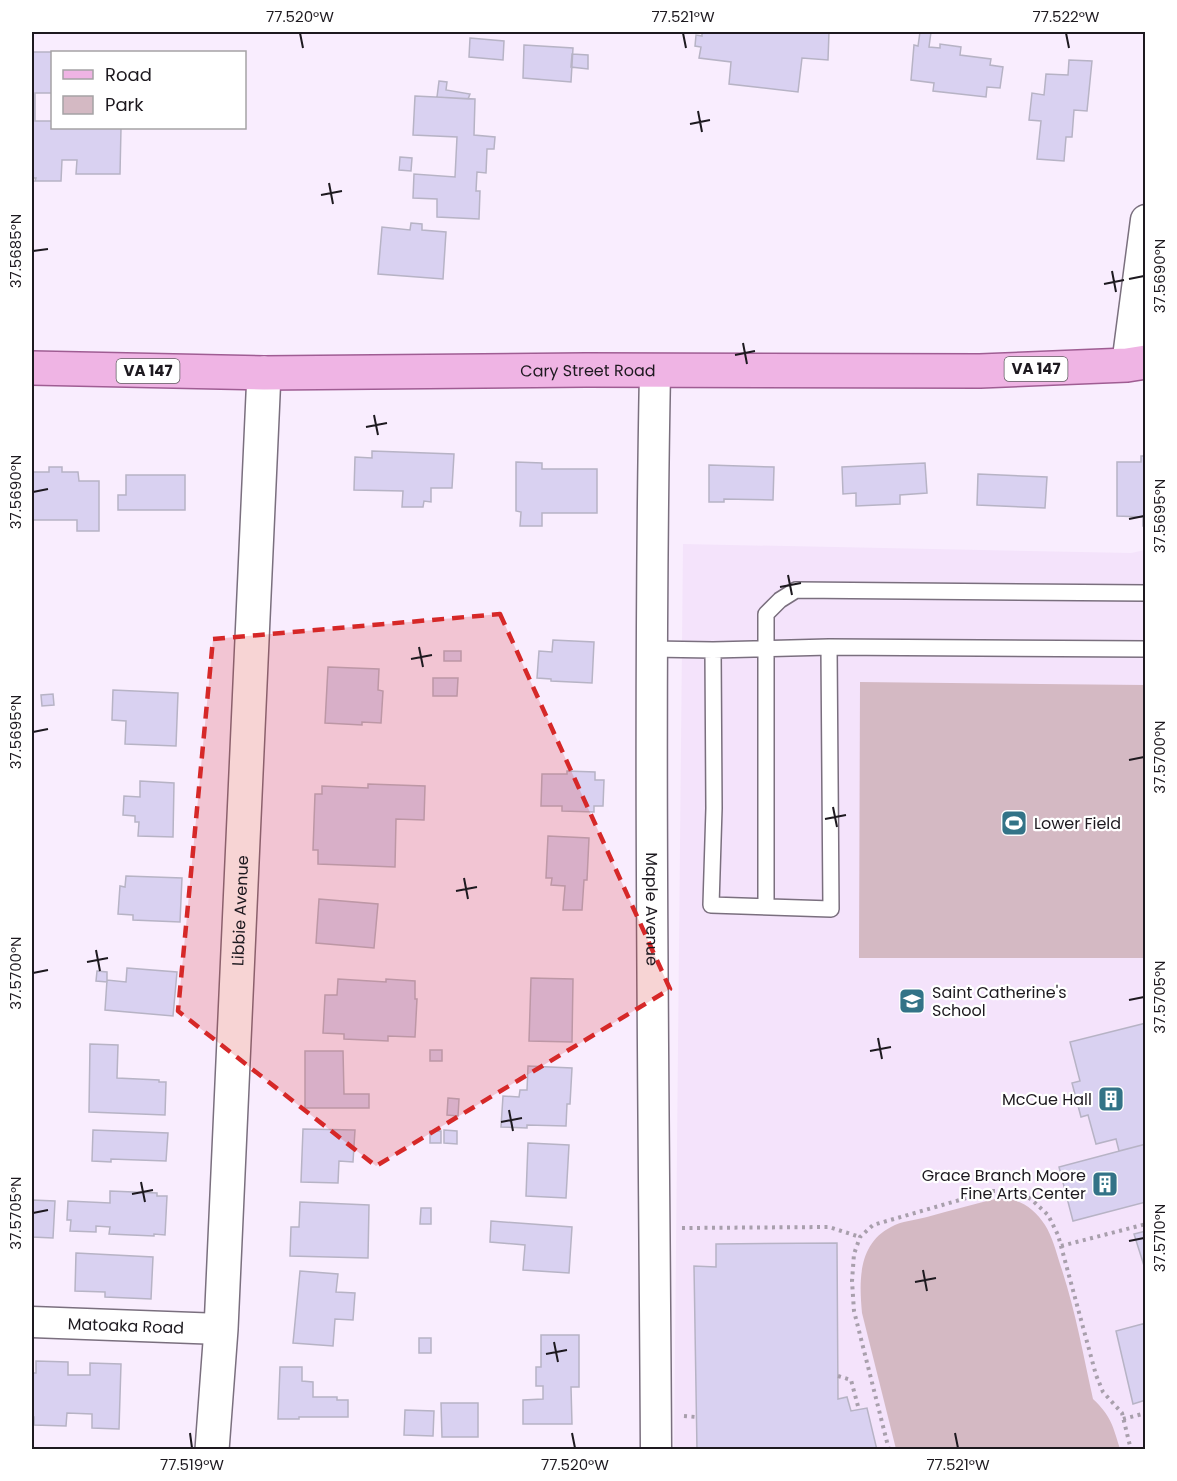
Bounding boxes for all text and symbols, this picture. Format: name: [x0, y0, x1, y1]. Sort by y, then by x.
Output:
text: 77.520°W: [266, 6, 334, 27]
text: 77.521°W: [651, 6, 715, 27]
text: 77.522°W: [1033, 6, 1100, 27]
legend: [51, 51, 246, 129]
text: Road: [105, 62, 152, 87]
text: Park: [105, 92, 144, 117]
text: 37.5685°N: [5, 214, 26, 288]
text: 37.5690°N: [1149, 239, 1170, 313]
road number: VA 147: [1004, 357, 1068, 381]
road number: VA 147: [116, 359, 180, 383]
street label: Cary Street Road: [520, 359, 656, 383]
text: 37.5690°N: [5, 455, 26, 529]
text: 37.5695°N: [1149, 479, 1170, 553]
text: 37.5695°N: [5, 695, 26, 769]
text: 37.5700°N: [1149, 720, 1170, 794]
sports icon: Lower Field: [999, 808, 1029, 838]
place label: Lower Field: [1034, 812, 1121, 835]
street label: Maple Avenue: [640, 852, 663, 966]
street label: Libbie Avenue: [226, 855, 254, 967]
text: 37.5700°N: [5, 936, 26, 1010]
text: 37.5705°N: [1149, 960, 1170, 1034]
place label: Saint Catherine's School: [932, 981, 1067, 1022]
school or university icon: Saint Catherine's School: [897, 986, 927, 1016]
building icon: McCue Hall: [1096, 1084, 1126, 1114]
place label: McCue Hall: [1002, 1088, 1092, 1111]
place label: Grace Branch Moore Fine Arts Center: [922, 1164, 1086, 1205]
building icon: Grace Branch Moore Fine Arts Center: [1090, 1169, 1120, 1199]
text: 37.5705°N: [5, 1176, 26, 1250]
text: 37.5710°N: [1149, 1204, 1170, 1272]
street label: Matoaka Road: [67, 1312, 185, 1340]
text: 77.519°W: [160, 1454, 224, 1475]
text: 77.520°W: [541, 1454, 609, 1475]
text: 77.521°W: [926, 1454, 990, 1475]

